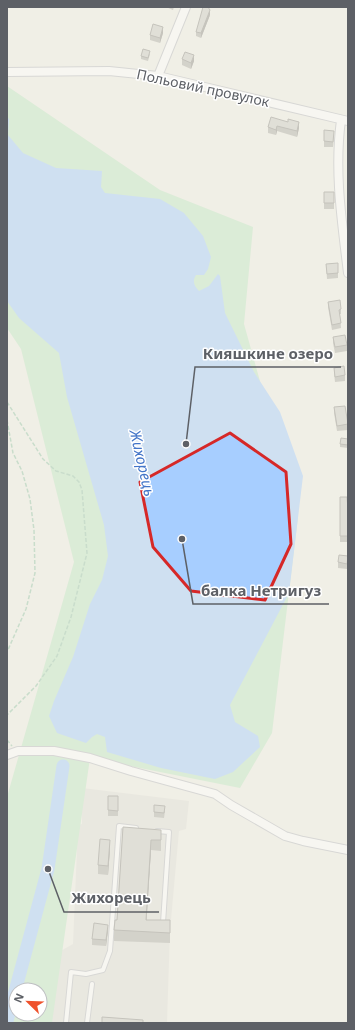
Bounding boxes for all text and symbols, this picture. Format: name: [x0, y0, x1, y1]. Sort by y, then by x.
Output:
street label: Польовий провулок: [135, 64, 272, 111]
callout: Кияшкине озеро: [195, 340, 341, 367]
text: Кияшкине озеро: [203, 343, 333, 363]
water label: Жихорець: [125, 427, 160, 498]
callout: балка Нетригуз: [193, 577, 329, 604]
text: балка Нетригуз: [201, 580, 321, 600]
callout: Жихорець: [64, 885, 159, 912]
text: Жихорець: [71, 887, 151, 907]
north arrow: [8, 982, 48, 1022]
text: N: [10, 991, 27, 1005]

